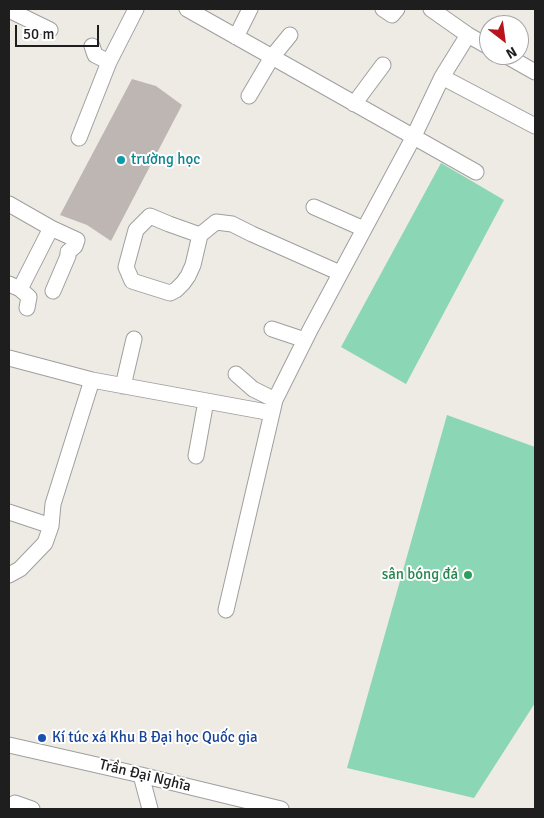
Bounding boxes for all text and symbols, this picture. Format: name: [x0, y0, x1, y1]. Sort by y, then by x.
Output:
scale bar: [18, 15, 101, 47]
north arrow: [479, 15, 529, 65]
text: 50 m: [23, 25, 54, 43]
text: N: [503, 43, 520, 62]
place label: trường học: [131, 151, 200, 169]
marker: trường học: [115, 154, 127, 166]
place label: sân bóng đá: [382, 566, 458, 584]
marker: sân bóng đá: [462, 569, 474, 581]
place label: Kí túc xá Khu B Đại học Quốc gia: [52, 729, 258, 747]
marker: Kí túc xá Khu B Đại học Quốc gia: [36, 732, 48, 744]
street label: Trần Đại Nghĩa: [97, 756, 193, 796]

